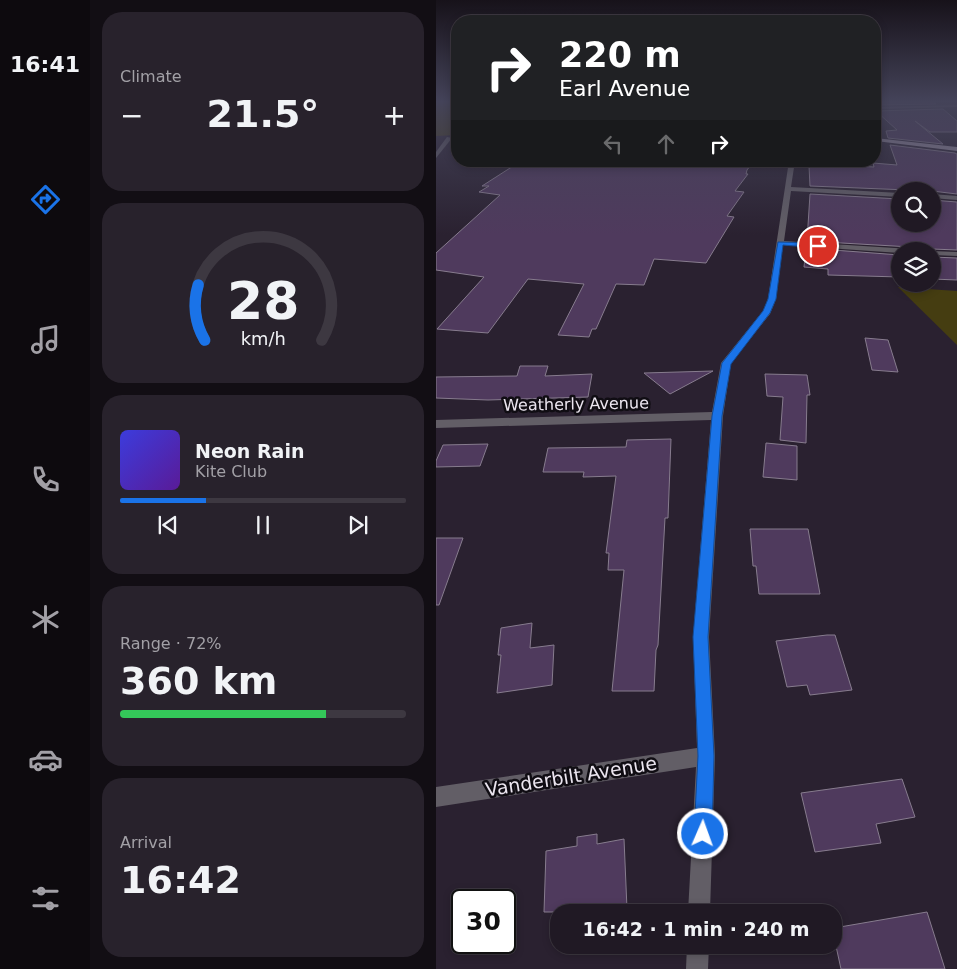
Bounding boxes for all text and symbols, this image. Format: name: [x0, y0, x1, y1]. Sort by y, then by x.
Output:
icon: right: [476, 35, 541, 100]
text: 220 m: [559, 35, 681, 75]
text: 16:41: [10, 52, 80, 77]
text: Climate: [120, 67, 182, 86]
text: Earl Avenue: [559, 76, 690, 101]
text: 21.5°: [207, 92, 319, 136]
text: −: [120, 99, 143, 132]
text: +: [383, 99, 406, 132]
icon: left: [599, 130, 627, 158]
icon: ahead: [652, 130, 680, 158]
icon: right: [705, 130, 733, 158]
icon: directions: [28, 182, 63, 217]
map controls: [891, 182, 941, 292]
button: search: [891, 182, 941, 232]
pin: [797, 225, 839, 267]
icon: arrive: [804, 232, 832, 260]
button: layers: [891, 242, 941, 292]
text: 28: [227, 271, 299, 331]
icon: music: [28, 322, 63, 357]
text: km/h: [240, 328, 286, 349]
street label: Weatherly Avenue: [503, 393, 649, 415]
text: Neon Rain: [195, 440, 304, 462]
icon: phone: [28, 462, 63, 497]
text: Kite Club: [195, 462, 267, 481]
icon: previous: [154, 511, 182, 539]
icon: pause: [249, 511, 277, 539]
icon: next: [344, 511, 372, 539]
icon: climate: [28, 602, 63, 637]
text: Range · 72%: [120, 634, 222, 653]
text: 360 km: [120, 659, 277, 703]
icon: car: [28, 742, 63, 777]
street label: Vanderbilt Avenue: [484, 752, 658, 800]
position arrow: [676, 807, 728, 859]
text: Arrival: [120, 833, 172, 852]
text: 16:42: [120, 858, 241, 902]
icon: filters: [28, 881, 63, 916]
speed limit sign: 30: [451, 889, 516, 954]
text: 16:42 · 1 min · 240 m: [582, 918, 810, 940]

